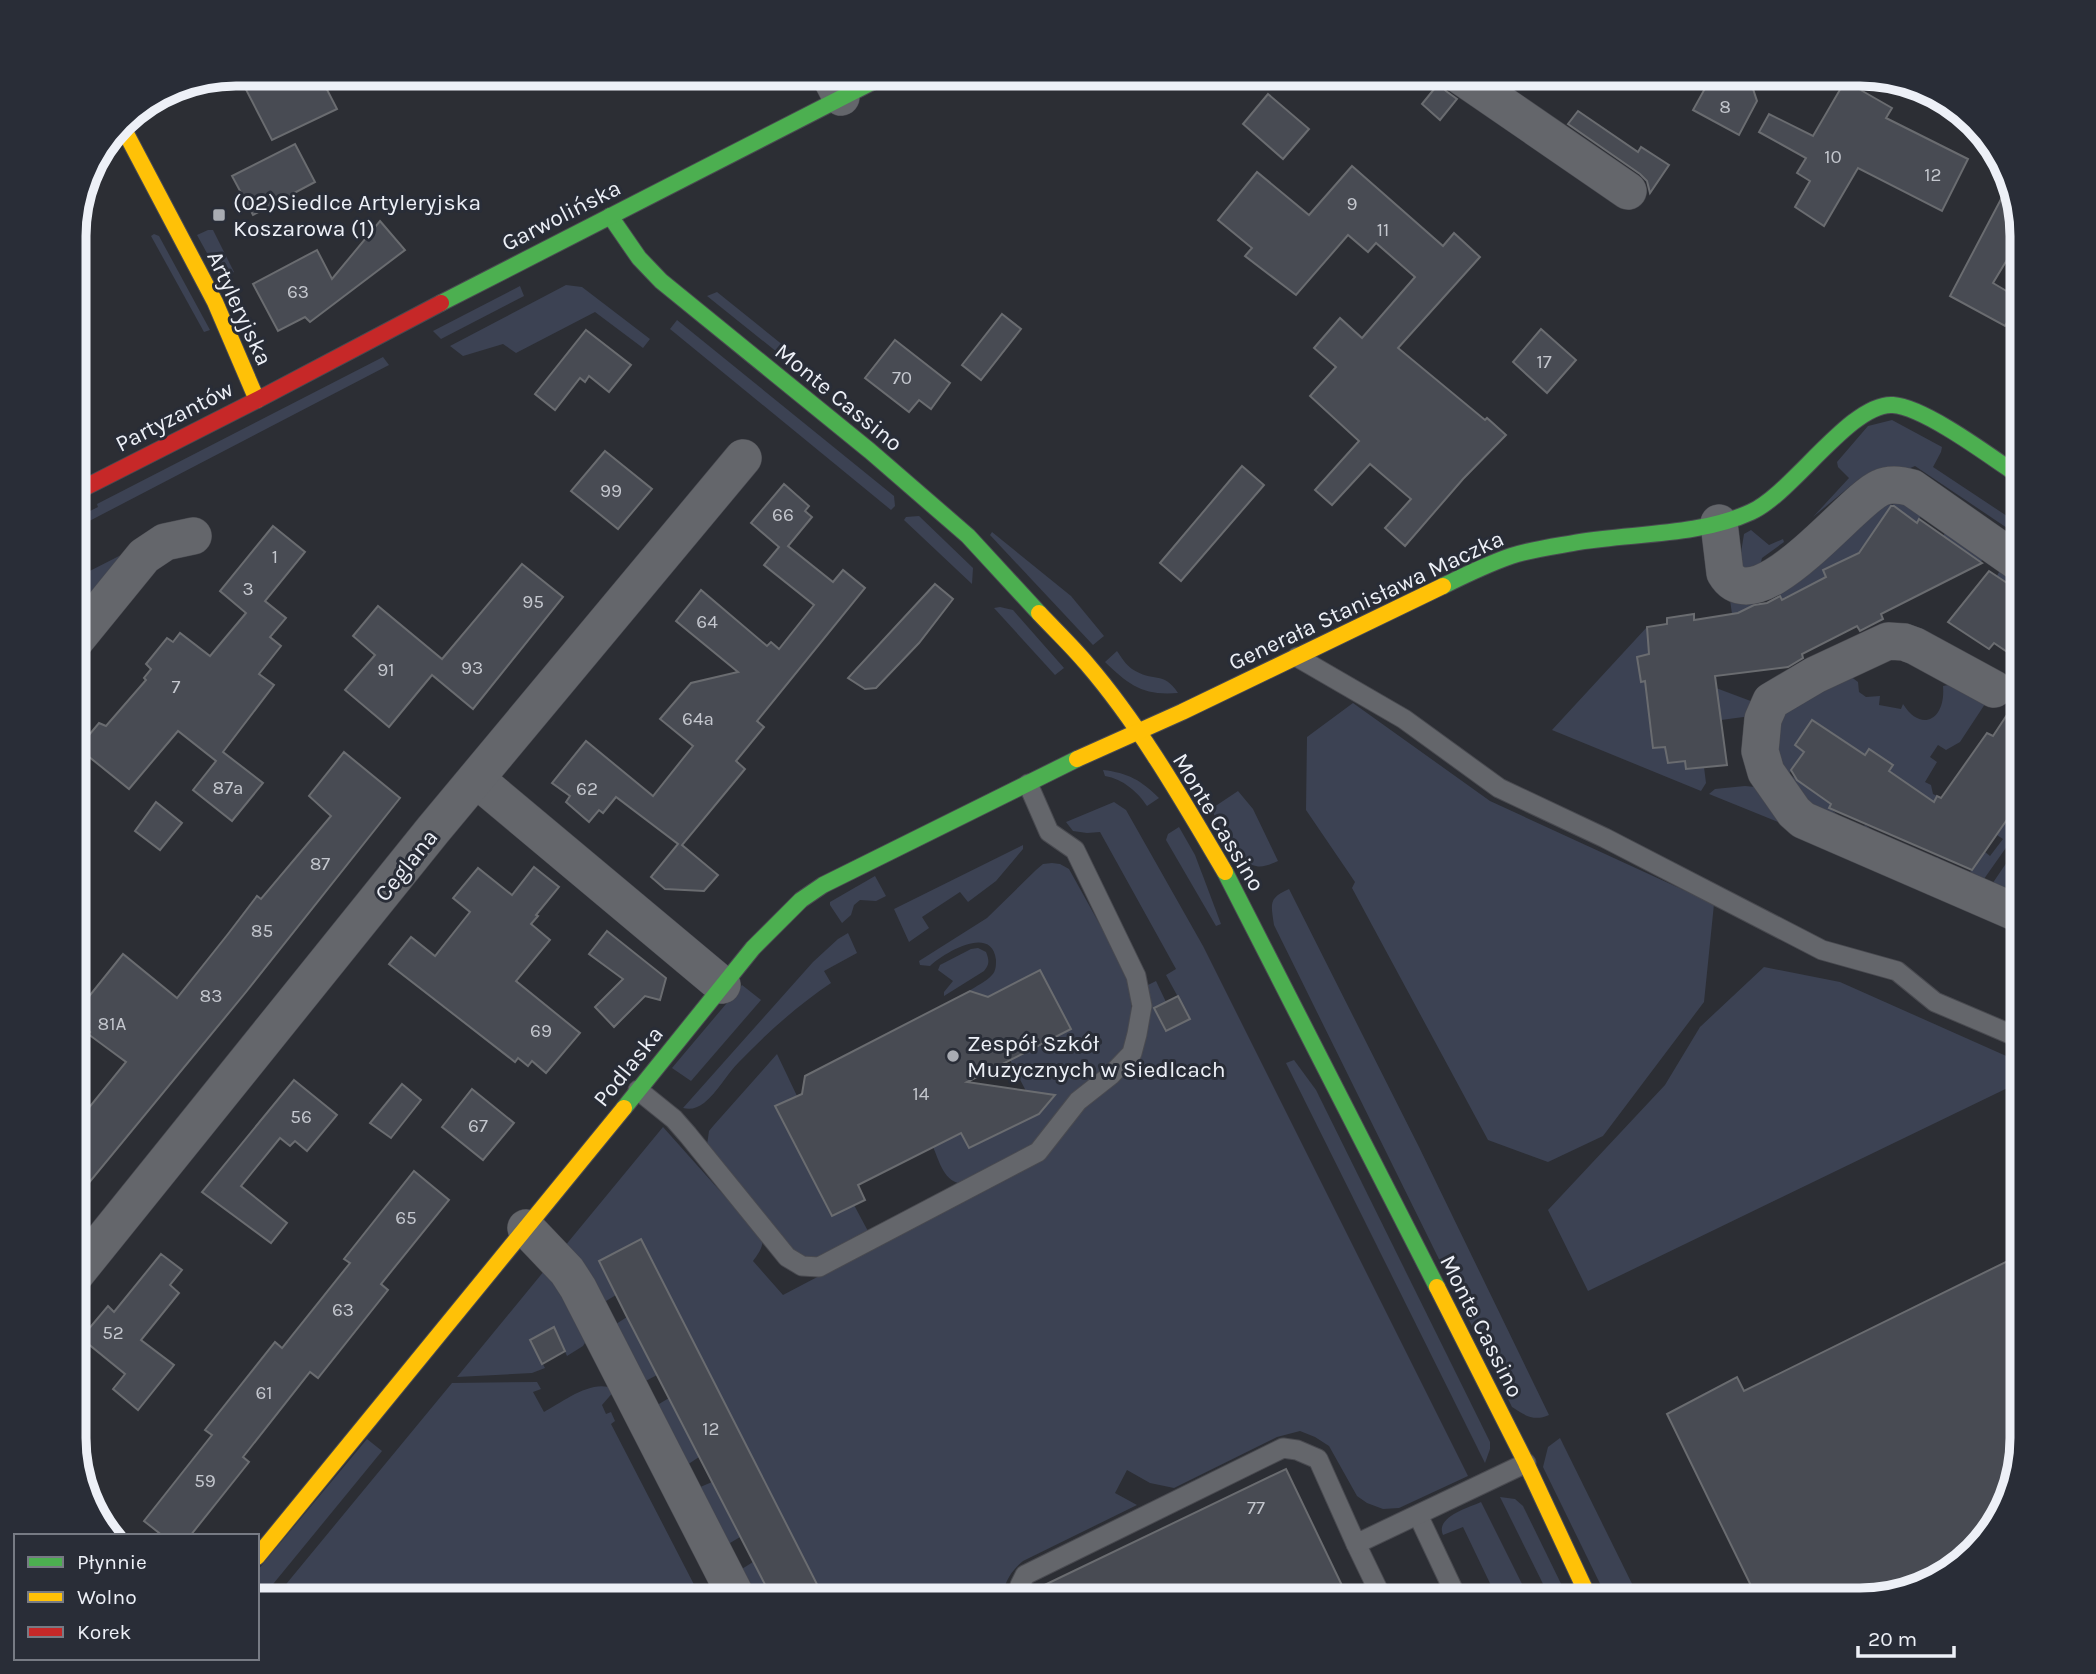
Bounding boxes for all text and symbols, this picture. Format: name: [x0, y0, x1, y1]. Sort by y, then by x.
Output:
house number: 8: [1719, 96, 1731, 118]
house number: 10: [1824, 146, 1842, 168]
house number: 12: [1924, 164, 1942, 186]
street label: Garwolińska: [497, 174, 625, 257]
place label: (02)Siedlce Artyleryjska Koszarowa (1): [233, 189, 481, 242]
house number: 9: [1346, 193, 1358, 215]
marker: (02)Siedlce Artyleryjska Koszarowa (1): [211, 207, 227, 223]
house number: 11: [1377, 219, 1389, 241]
street label: Artyleryjska: [201, 247, 278, 370]
house number: 63: [287, 281, 309, 303]
street label: Monte Cassino: [770, 338, 908, 457]
house number: 17: [1536, 351, 1552, 373]
house number: 70: [892, 367, 912, 389]
street label: Partyzantów: [111, 375, 238, 458]
house number: 99: [600, 480, 622, 502]
house number: 66: [772, 504, 794, 526]
street label: Generała Stanisława Maczka: [1224, 525, 1508, 676]
house number: 1: [272, 546, 278, 568]
house number: 3: [242, 578, 254, 600]
house number: 95: [522, 591, 544, 613]
house number: 64: [696, 611, 718, 633]
house number: 93: [461, 657, 483, 679]
house number: 91: [377, 659, 395, 681]
house number: 7: [172, 676, 181, 698]
house number: 64a: [682, 708, 714, 730]
street label: Monte Cassino: [1167, 748, 1270, 896]
house number: 87a: [212, 777, 244, 799]
house number: 62: [576, 778, 598, 800]
street label: Ceglana: [369, 824, 443, 907]
house number: 87: [310, 853, 330, 875]
house number: 85: [251, 920, 273, 942]
house number: 83: [200, 985, 222, 1007]
house number: 81A: [98, 1013, 127, 1035]
house number: 69: [530, 1020, 552, 1042]
street label: Podlaska: [588, 1021, 669, 1112]
place label: Zespół Szkół Muzycznych w Siedlcach: [967, 1030, 1226, 1083]
marker: Zespół Szkół Muzycznych w Siedlcach: [945, 1048, 961, 1064]
house number: 14: [913, 1083, 930, 1105]
house number: 56: [290, 1106, 312, 1128]
house number: 67: [468, 1115, 488, 1137]
house number: 65: [395, 1207, 417, 1229]
street label: Monte Cassino: [1434, 1251, 1529, 1402]
house number: 63: [332, 1299, 354, 1321]
house number: 52: [102, 1322, 124, 1344]
house number: 61: [255, 1382, 273, 1404]
house number: 12: [702, 1418, 720, 1440]
house number: 59: [194, 1470, 216, 1492]
house number: 77: [1247, 1497, 1265, 1519]
legend: [14, 1534, 259, 1660]
text: Płynnie: [77, 1550, 147, 1574]
text: Wolno: [77, 1585, 137, 1609]
scale bar: [1858, 1614, 1954, 1658]
text: Korek: [77, 1620, 132, 1644]
text: 20 m: [1868, 1627, 1917, 1651]

